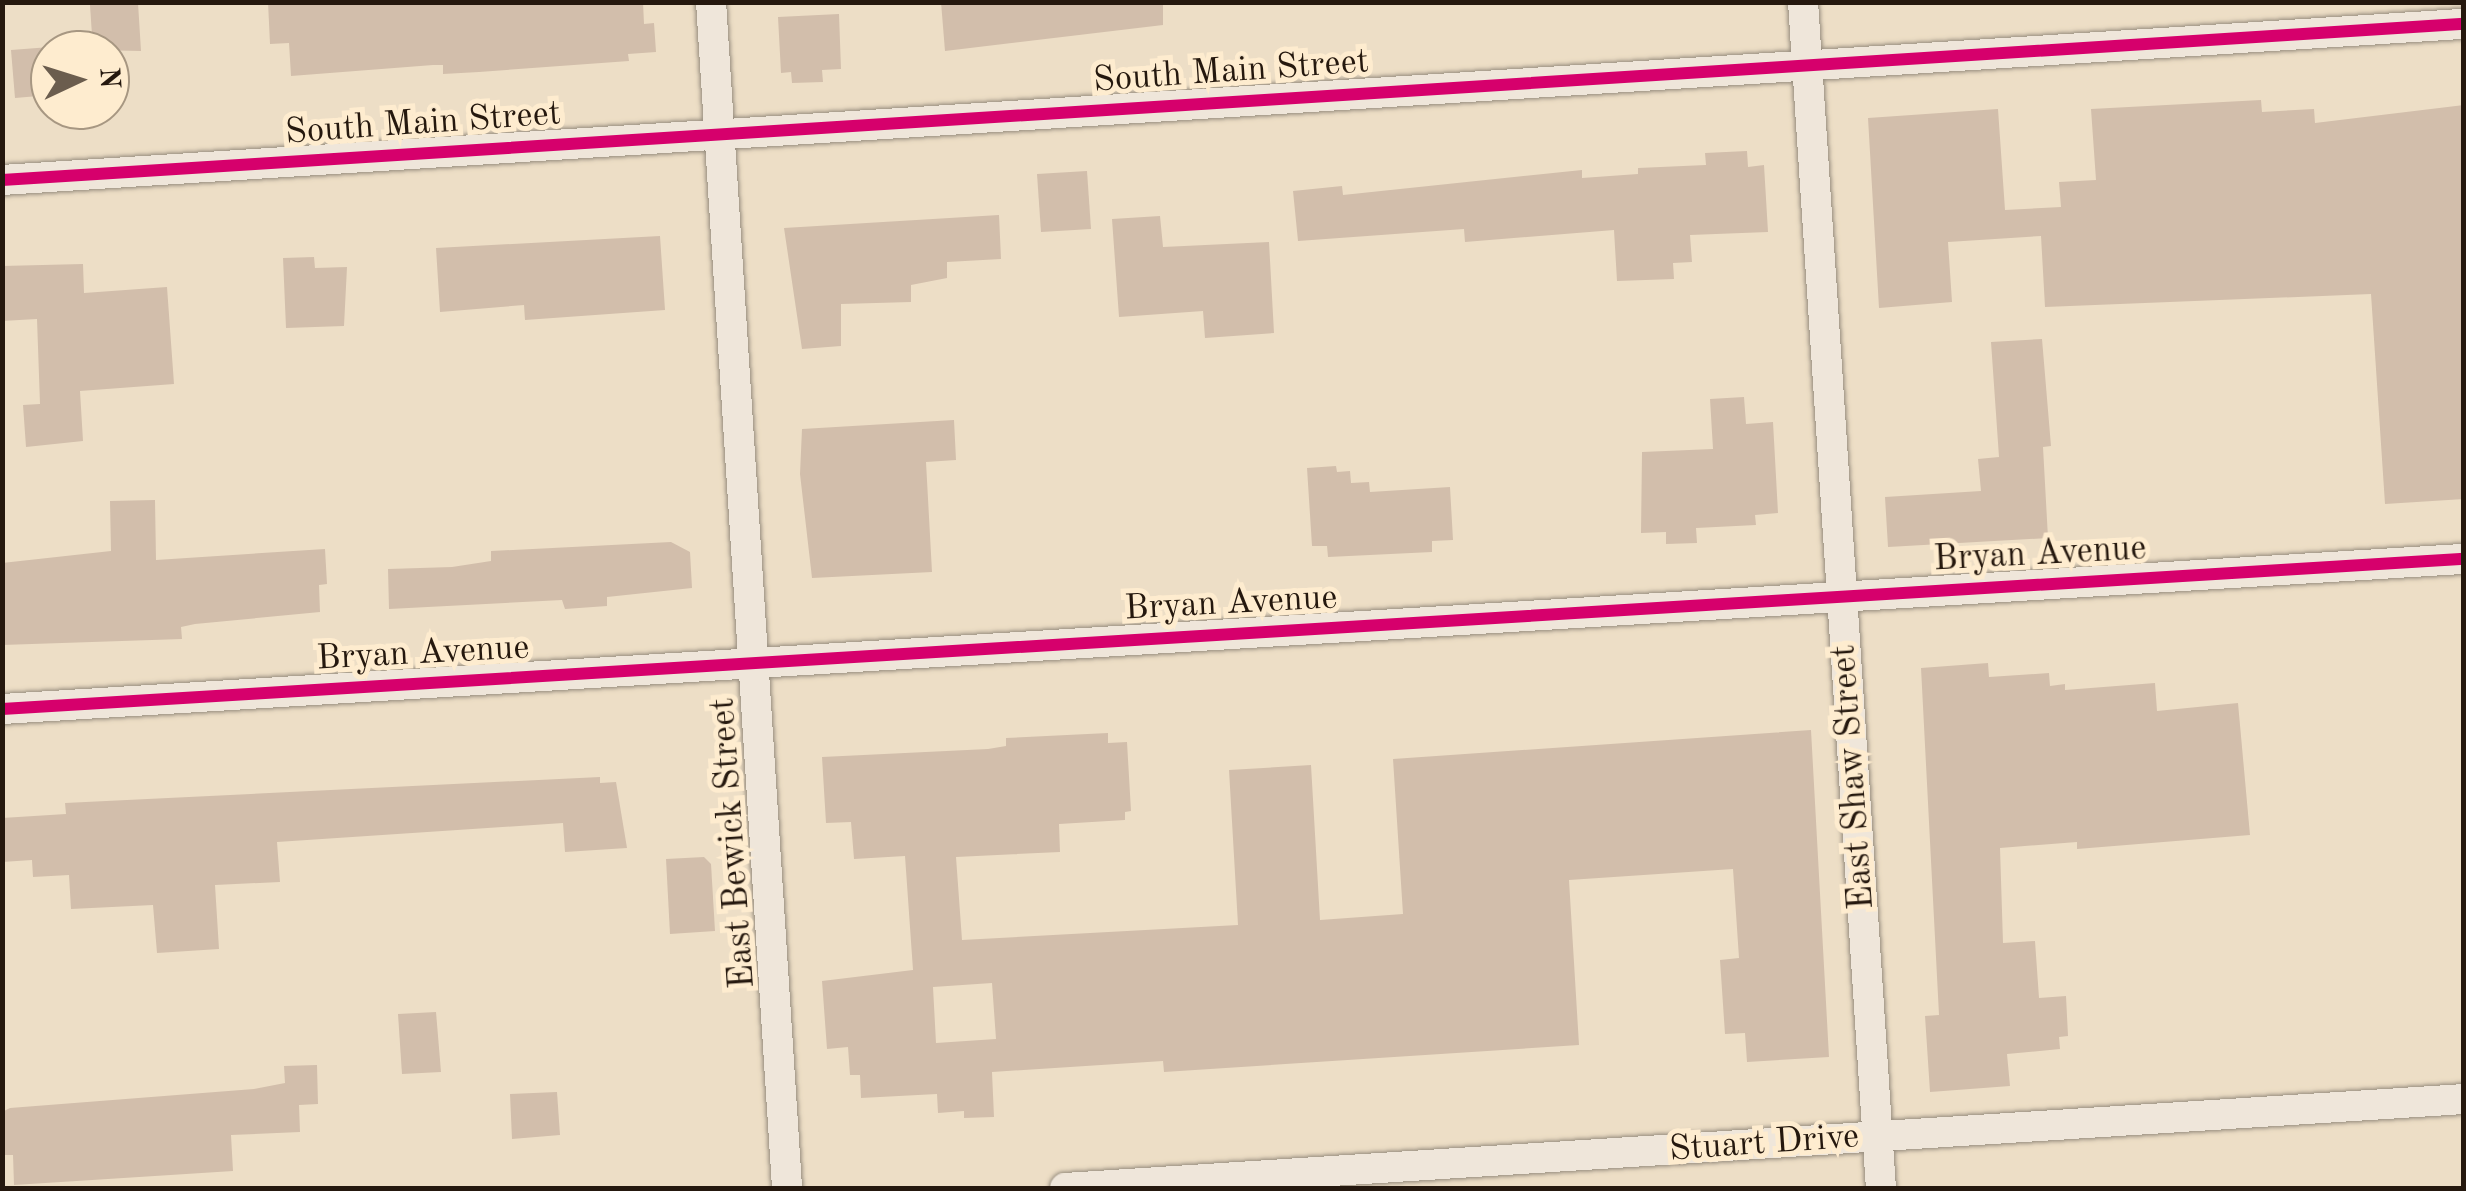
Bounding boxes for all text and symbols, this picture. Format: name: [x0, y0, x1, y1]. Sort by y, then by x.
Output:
north arrow: [30, 30, 130, 130]
street label: South Main Street: [1092, 41, 1370, 103]
text: N: [93, 66, 123, 90]
street label: South Main Street: [284, 93, 562, 155]
street label: Bryan Avenue: [1933, 528, 2147, 582]
street label: Bryan Avenue: [1124, 577, 1338, 631]
street label: Bryan Avenue: [316, 627, 530, 681]
street label: East Shaw Street: [1824, 643, 1884, 911]
street label: East Bewick Street: [703, 696, 765, 990]
street label: Stuart Drive: [1668, 1116, 1860, 1172]

